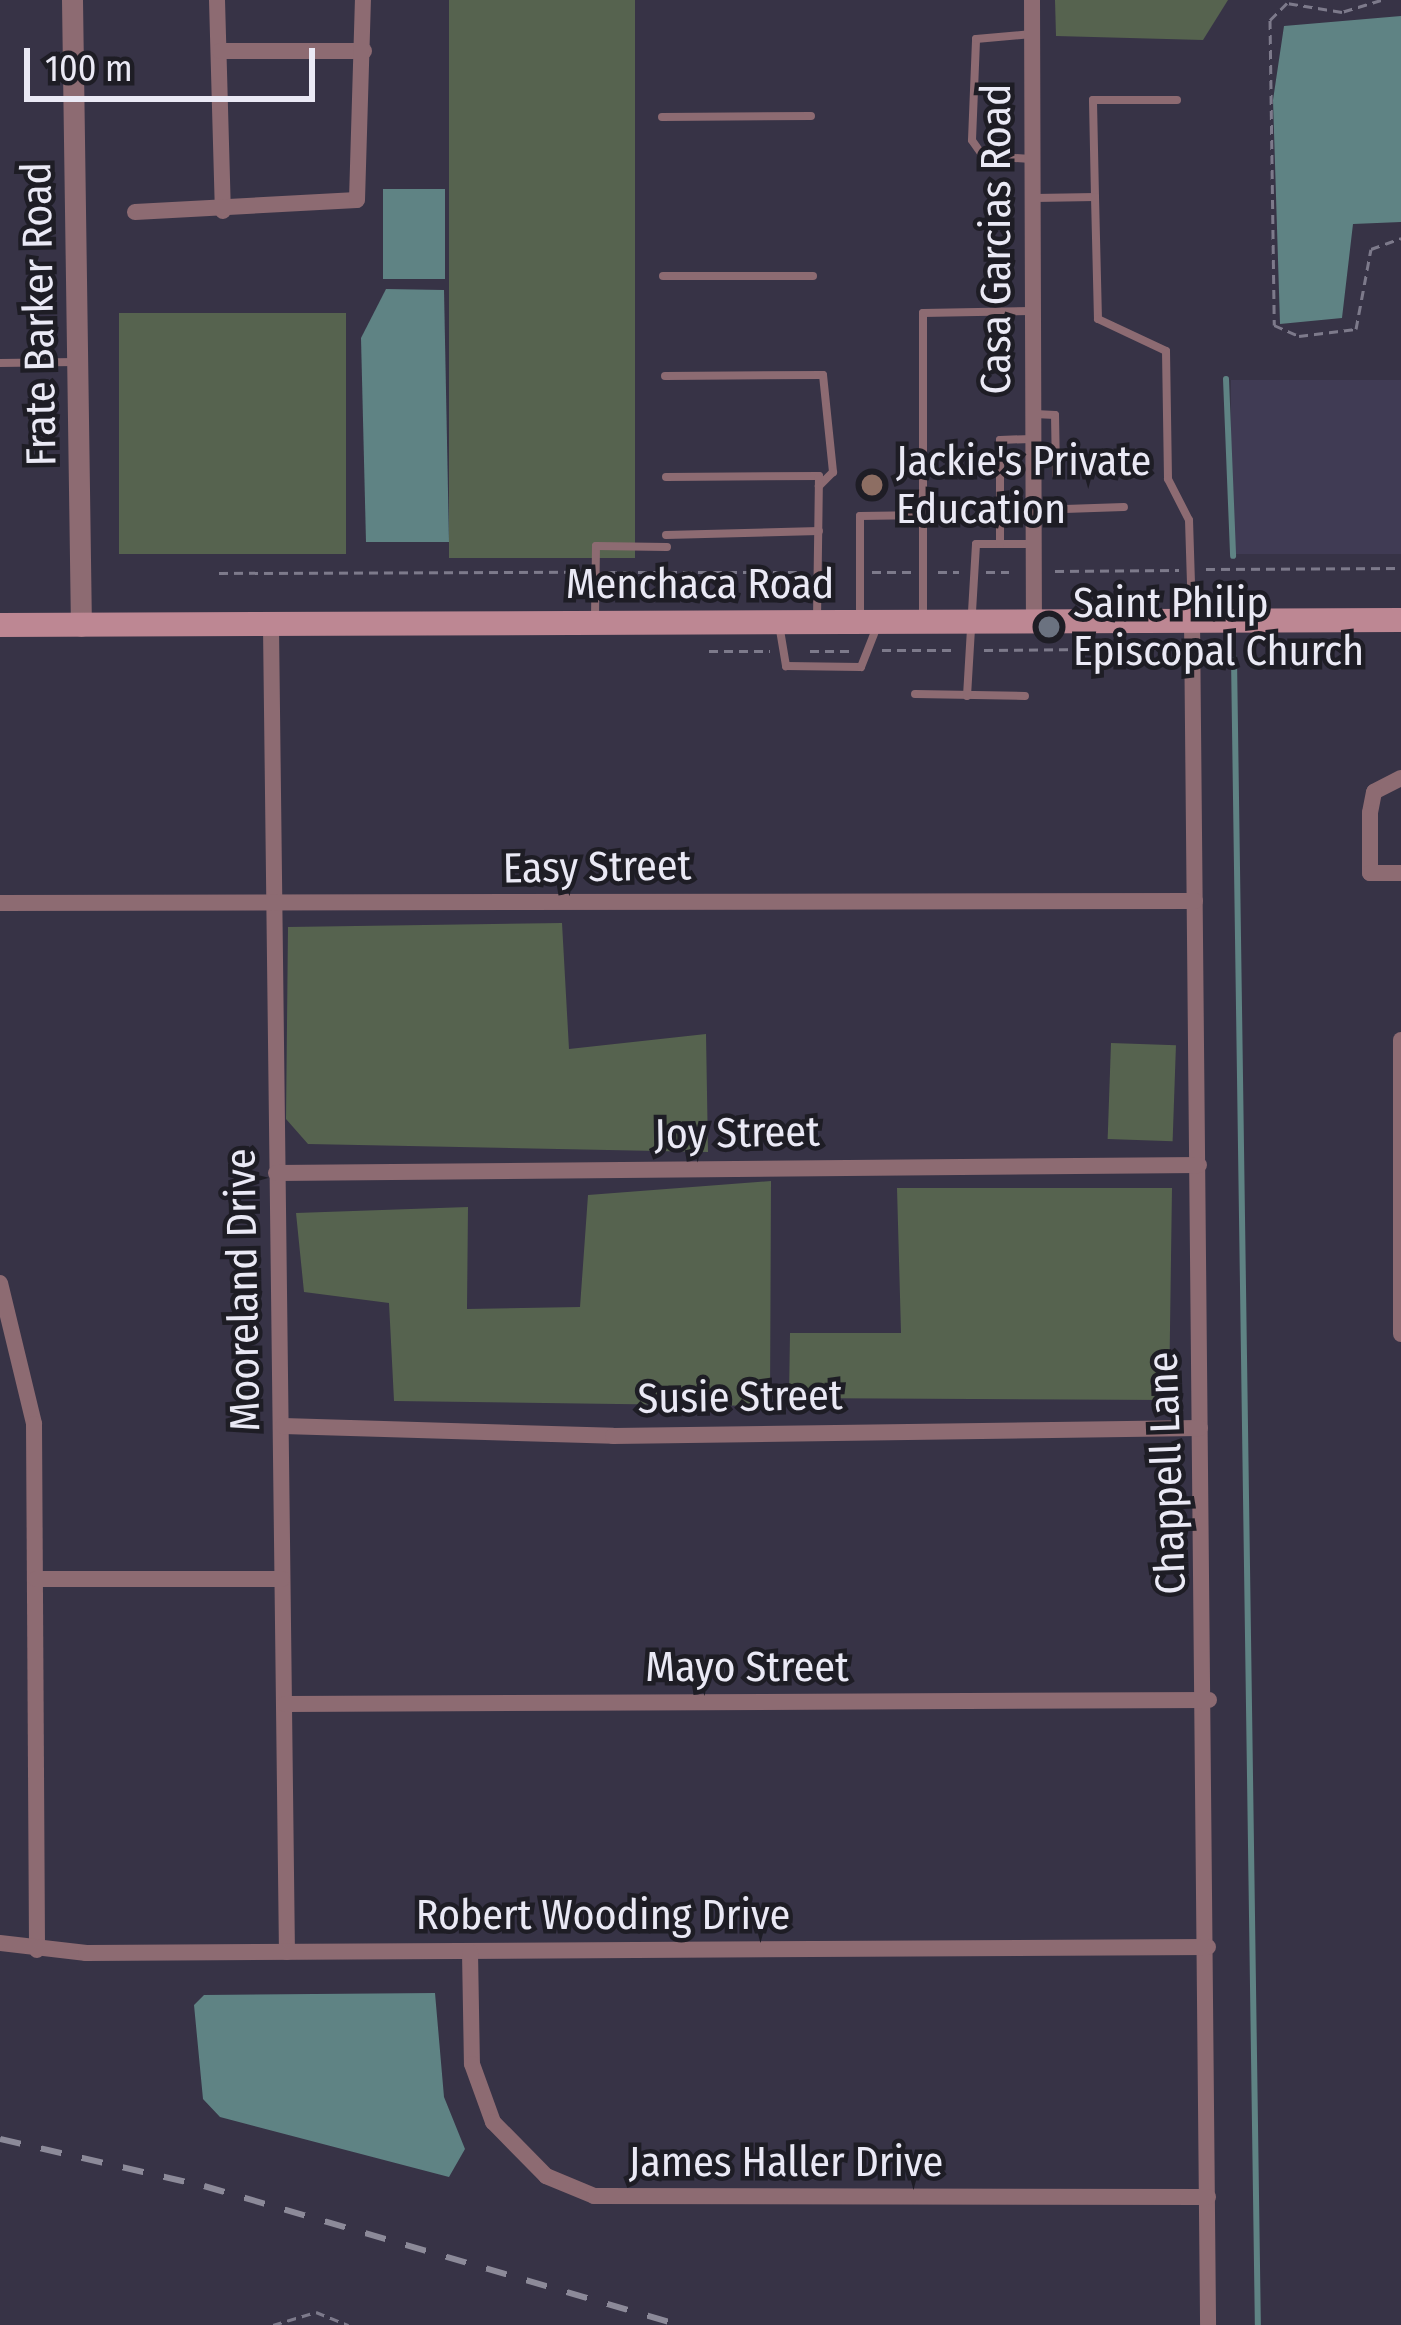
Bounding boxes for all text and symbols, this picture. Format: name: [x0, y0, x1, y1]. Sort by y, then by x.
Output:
scale bar: [30, 24, 321, 98]
text: 100 m: [45, 47, 133, 91]
street label: Casa Garcias Road: [971, 83, 1021, 395]
street label: Frate Barker Road: [11, 161, 67, 467]
place label: Jackie's Private Education: [896, 436, 1151, 534]
marker: Jackie's Private Education: [859, 472, 885, 498]
street label: Menchaca Road: [566, 559, 834, 609]
place label: Saint Philip Episcopal Church: [1073, 578, 1364, 676]
marker: Saint Philip Episcopal Church: [1036, 614, 1062, 640]
street label: Easy Street: [502, 840, 692, 894]
street label: Joy Street: [654, 1106, 820, 1160]
street label: Mooreland Drive: [215, 1148, 271, 1432]
street label: Chappell Lane: [1138, 1351, 1196, 1595]
street label: Susie Street: [637, 1370, 843, 1424]
street label: Mayo Street: [645, 1642, 849, 1692]
street label: Robert Wooding Drive: [416, 1890, 790, 1940]
street label: James Haller Drive: [629, 2137, 943, 2187]

